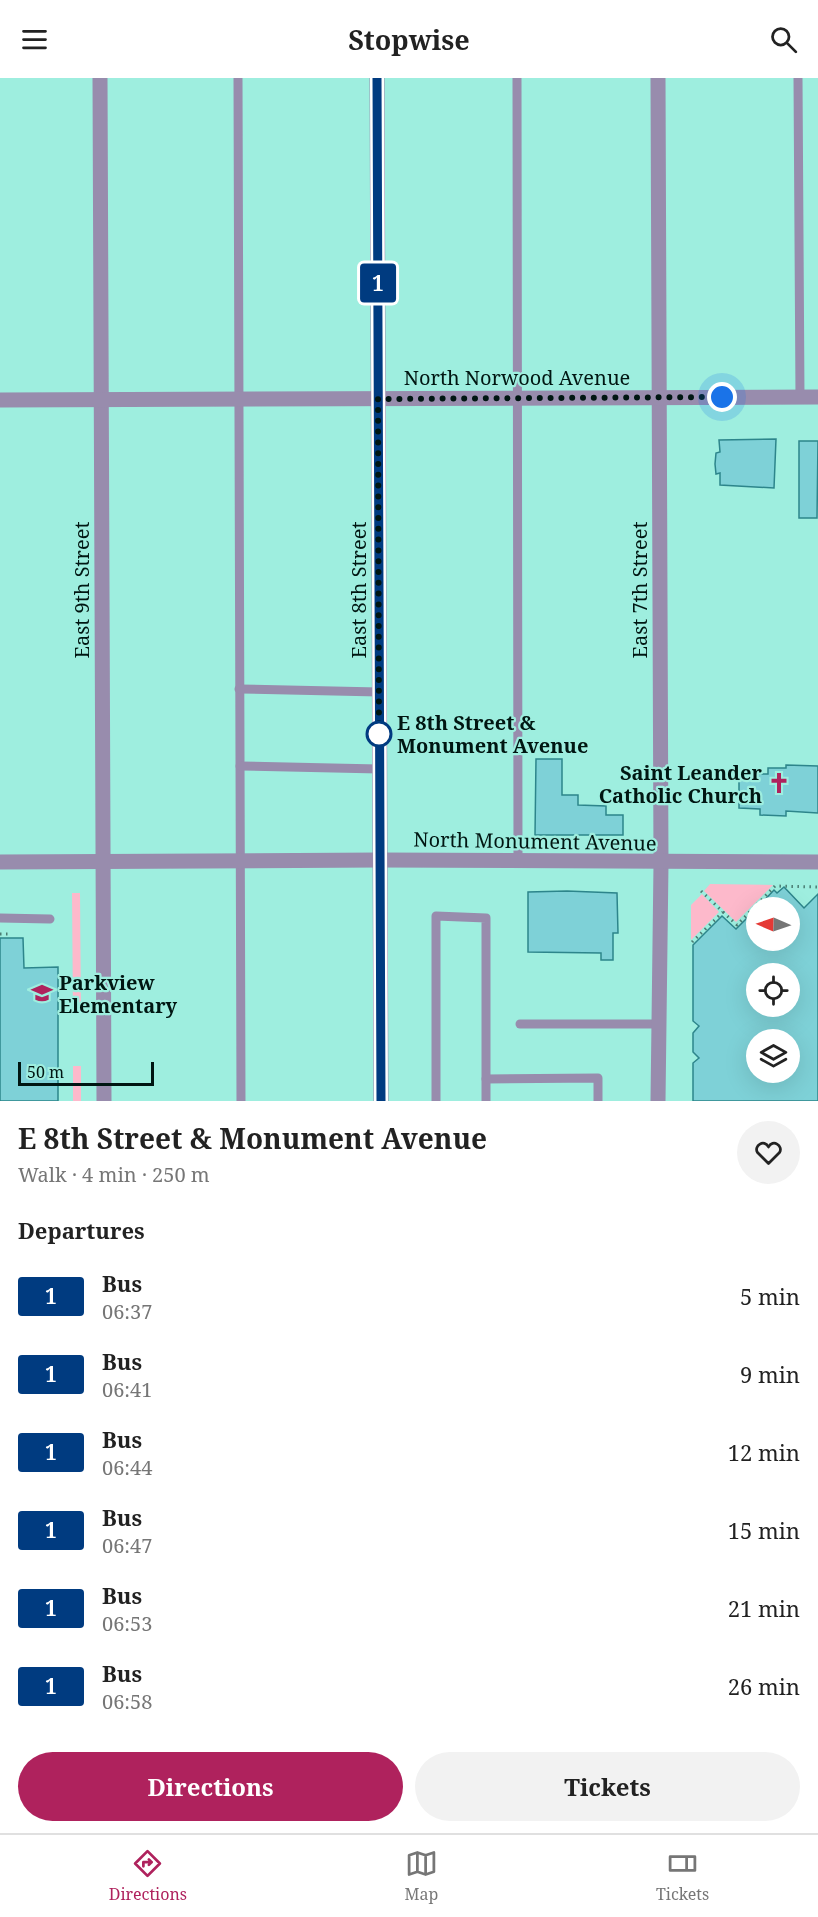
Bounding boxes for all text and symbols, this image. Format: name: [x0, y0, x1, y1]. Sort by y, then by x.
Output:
text: Stopwise: [348, 21, 470, 58]
icon: menu: [18, 23, 51, 56]
icon: search: [767, 23, 800, 56]
line badge: 1: [358, 264, 398, 302]
text: 1: [372, 269, 384, 297]
street label: North Norwood Avenue: [404, 364, 630, 391]
your location: [707, 382, 737, 412]
street label: East 9th Street: [68, 522, 95, 658]
street label: East 8th Street: [345, 522, 372, 658]
street label: East 7th Street: [626, 522, 653, 658]
place label: E 8th Street & Monument Avenue: [397, 709, 588, 759]
marker: E 8th Street & Monument Avenue: [366, 721, 392, 747]
place label: Saint Leander Catholic Church: [599, 759, 763, 809]
church icon: Saint Leander Catholic Church: [767, 771, 791, 795]
street label: North Monument Avenue: [413, 825, 657, 857]
north arrow: [746, 897, 800, 951]
map controls: [746, 897, 800, 1083]
button: locate: [746, 963, 800, 1017]
place label: Parkview Elementary: [59, 969, 178, 1019]
school or university icon: Parkview Elementary: [30, 981, 54, 1005]
button: layers: [746, 1029, 800, 1083]
scale bar: [18, 1059, 154, 1086]
text: 50 m: [27, 1061, 64, 1083]
text: E 8th Street & Monument Avenue: [18, 1119, 487, 1157]
button: heart: [737, 1121, 800, 1184]
text: Walk · 4 min · 250 m: [18, 1161, 210, 1188]
text: Departures: [18, 1215, 145, 1245]
text: Bus: [102, 1268, 142, 1298]
text: 5 min: [740, 1281, 800, 1311]
text: 1: [45, 1282, 57, 1310]
text: 06:37: [102, 1298, 152, 1325]
text: Bus: [102, 1346, 142, 1376]
text: 9 min: [740, 1359, 800, 1389]
text: 1: [45, 1360, 57, 1388]
text: 06:41: [102, 1376, 152, 1403]
text: Bus: [102, 1424, 142, 1454]
text: 12 min: [728, 1437, 800, 1467]
text: 1: [45, 1438, 57, 1466]
text: 06:44: [102, 1454, 152, 1481]
text: Bus: [102, 1502, 142, 1532]
text: 15 min: [728, 1515, 800, 1545]
text: 1: [45, 1516, 57, 1544]
text: 06:47: [102, 1532, 152, 1559]
text: Bus: [102, 1580, 142, 1610]
text: 21 min: [728, 1593, 800, 1623]
text: 1: [45, 1594, 57, 1622]
text: 06:53: [102, 1610, 152, 1637]
text: Bus: [102, 1658, 142, 1688]
text: 26 min: [728, 1671, 800, 1701]
text: 1: [45, 1672, 57, 1700]
text: 06:58: [102, 1688, 152, 1715]
button: Directions: [18, 1752, 403, 1821]
button: Tickets: [415, 1752, 800, 1821]
tab: Directions: [109, 1847, 187, 1905]
tab: Map: [405, 1847, 438, 1905]
tab: Tickets: [656, 1847, 709, 1905]

